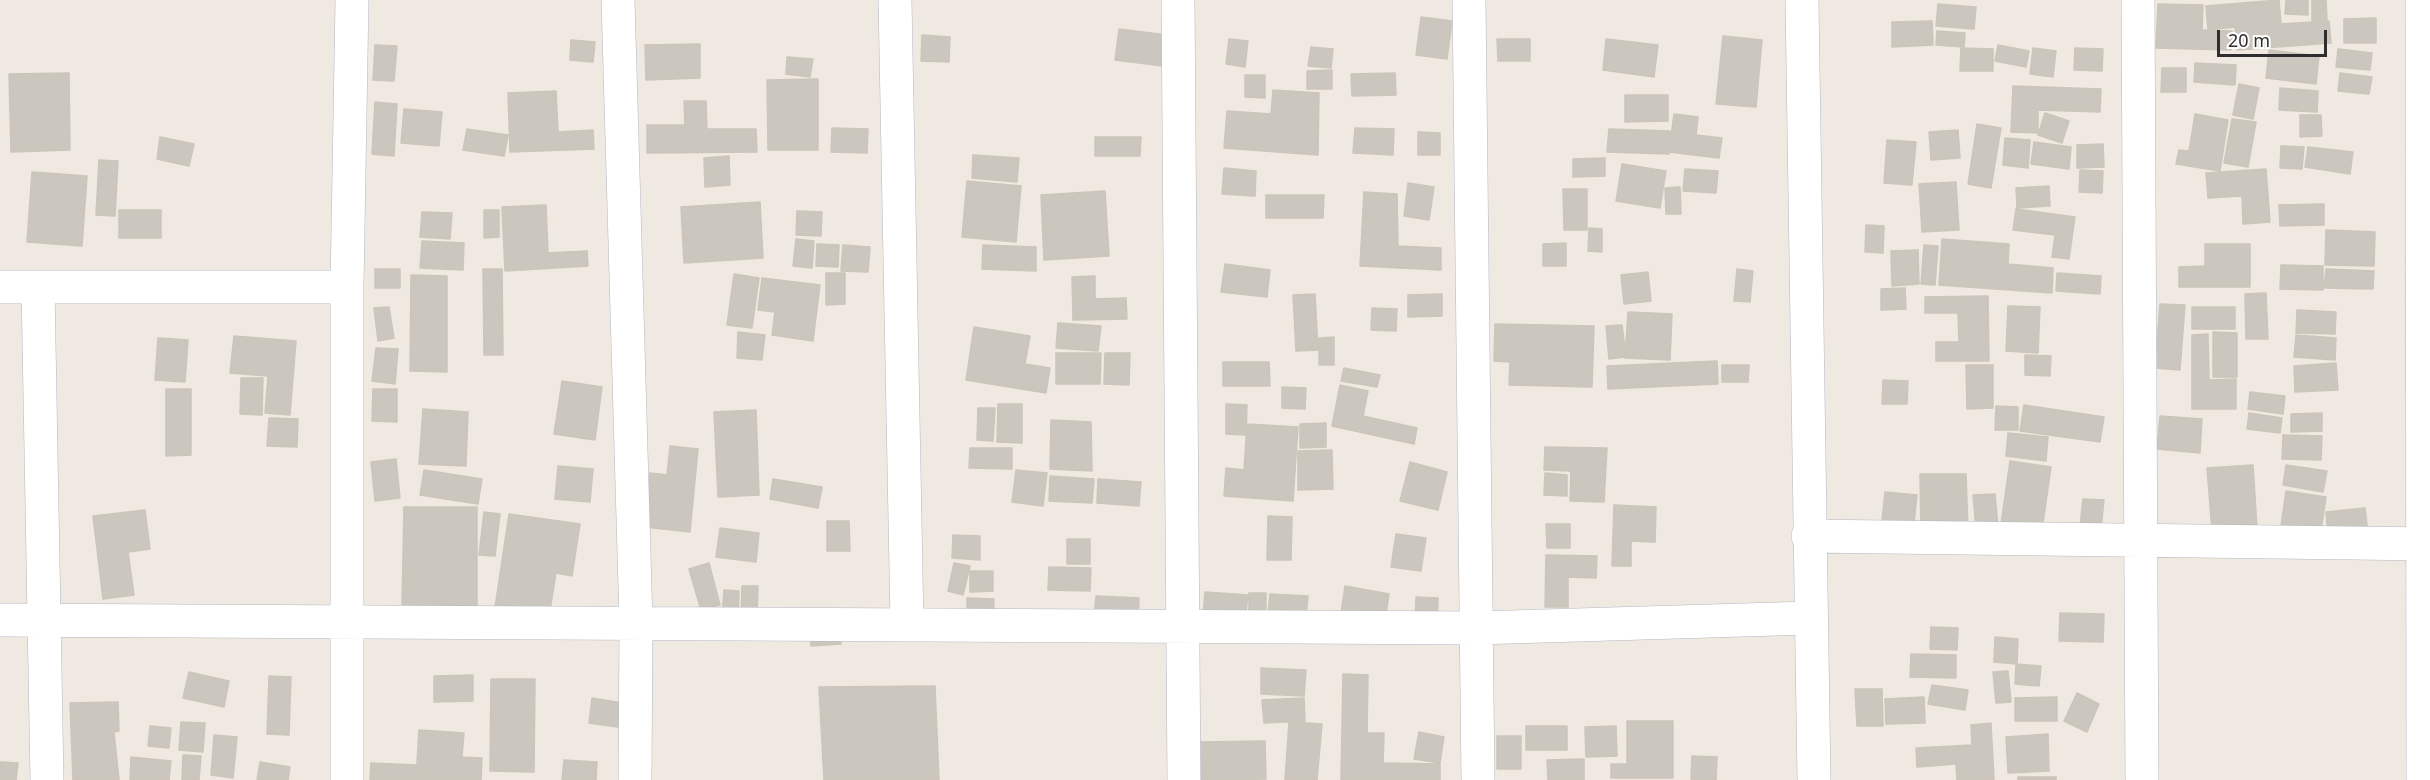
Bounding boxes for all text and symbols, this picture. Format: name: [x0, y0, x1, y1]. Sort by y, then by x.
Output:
scale bar: [2220, 18, 2330, 56]
text: 20 m: [2228, 28, 2270, 52]

